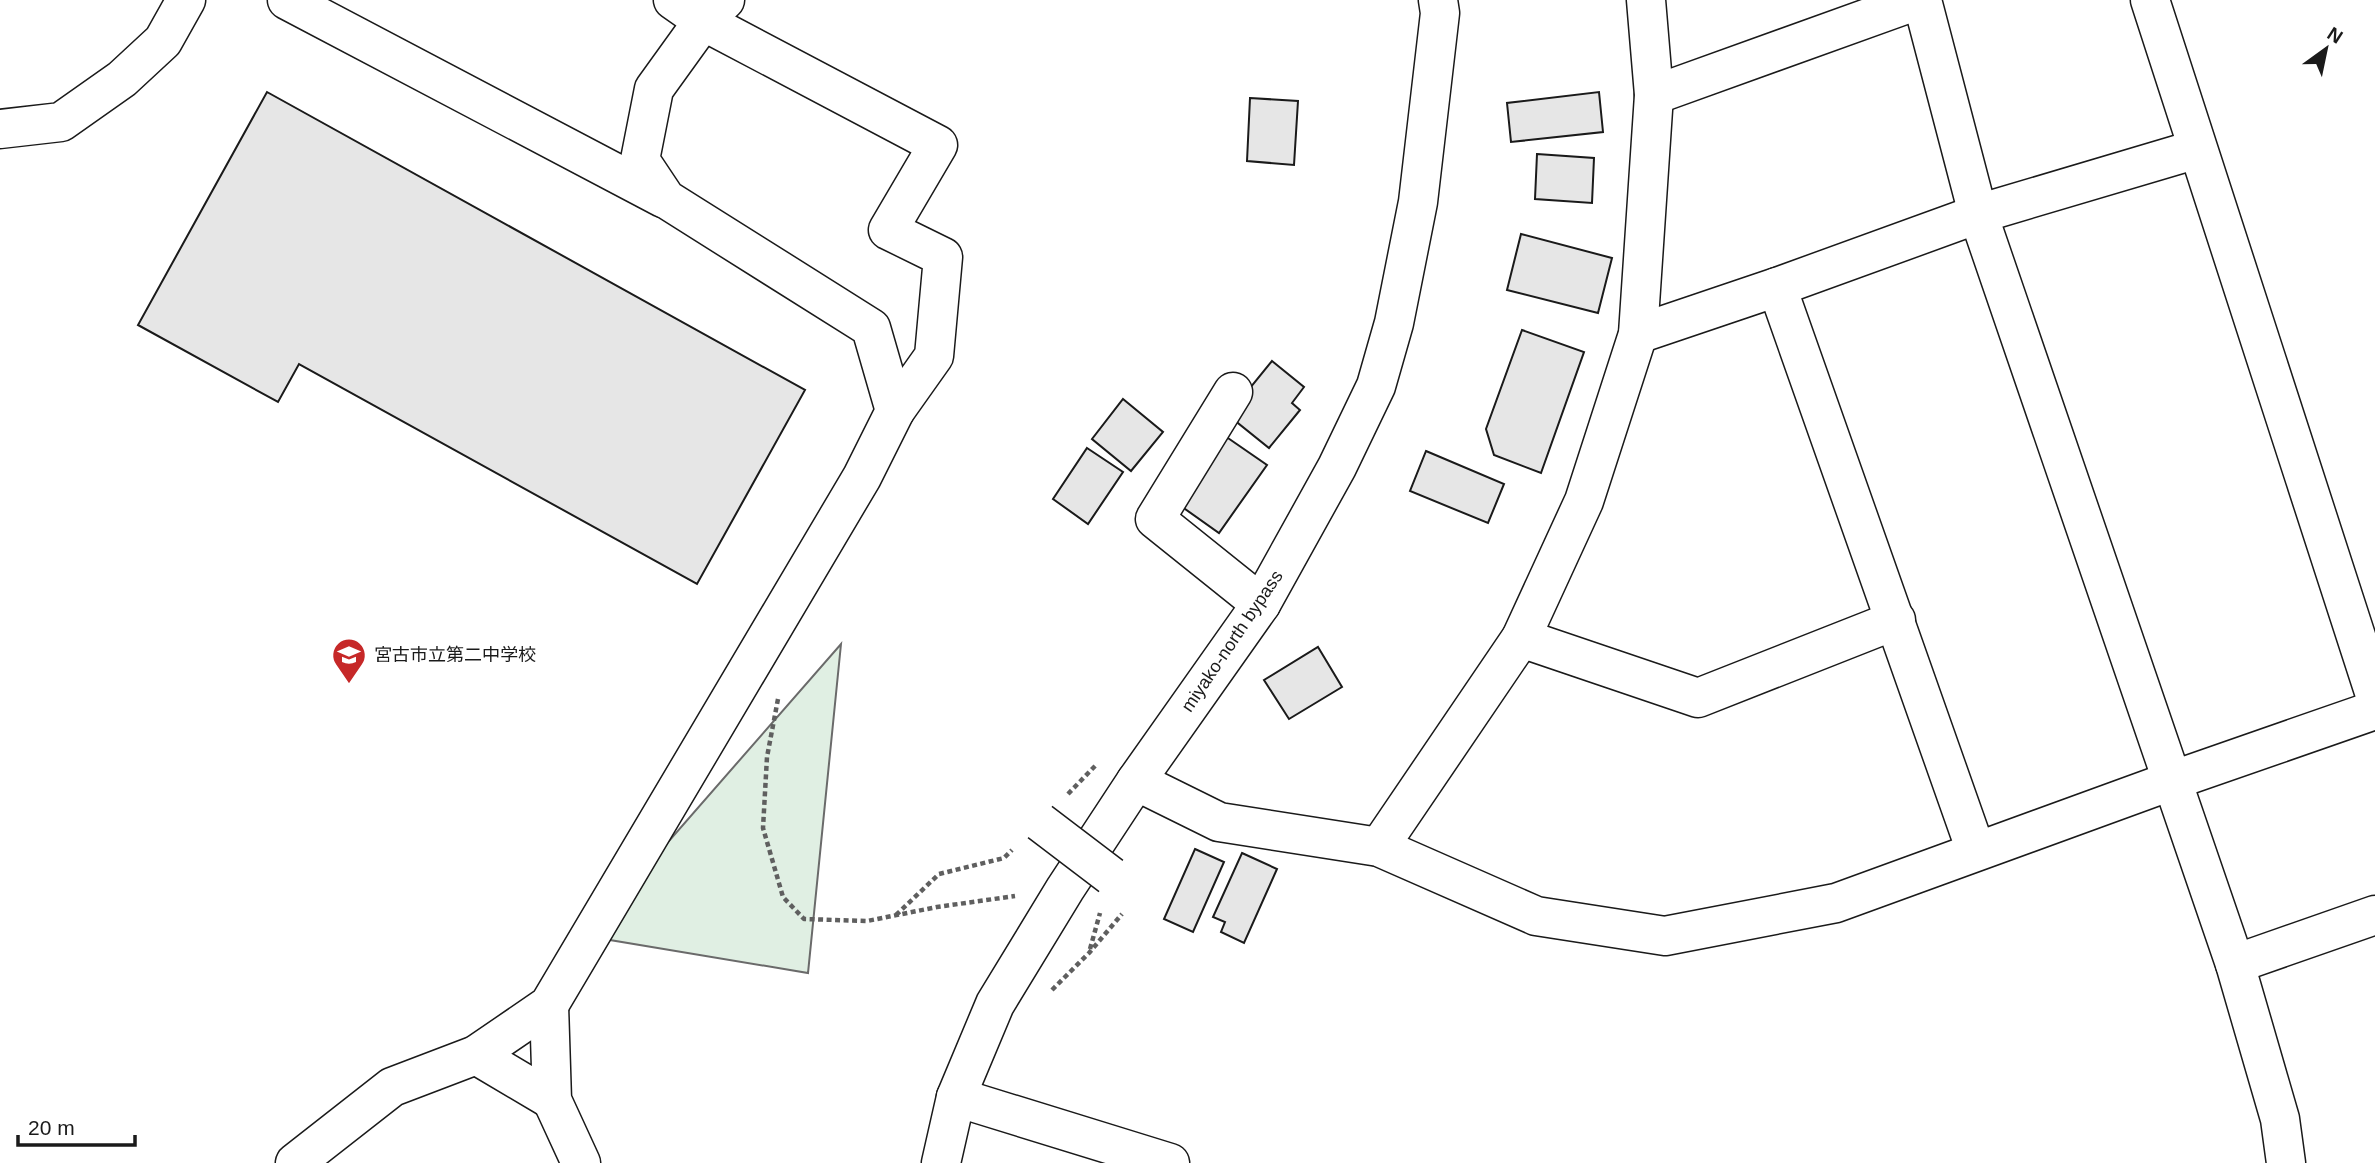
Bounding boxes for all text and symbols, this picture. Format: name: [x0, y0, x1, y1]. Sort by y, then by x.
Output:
north arrow: [2291, 14, 2361, 84]
text: N: [2324, 23, 2346, 48]
street label: miyako-north bypass: [1177, 567, 1287, 715]
school or university icon: 宮古市立第二中学校: [330, 636, 368, 685]
place label: 宮古市立第二中学校: [374, 645, 536, 665]
scale bar: [18, 1104, 135, 1148]
text: 20 m: [28, 1116, 75, 1139]

